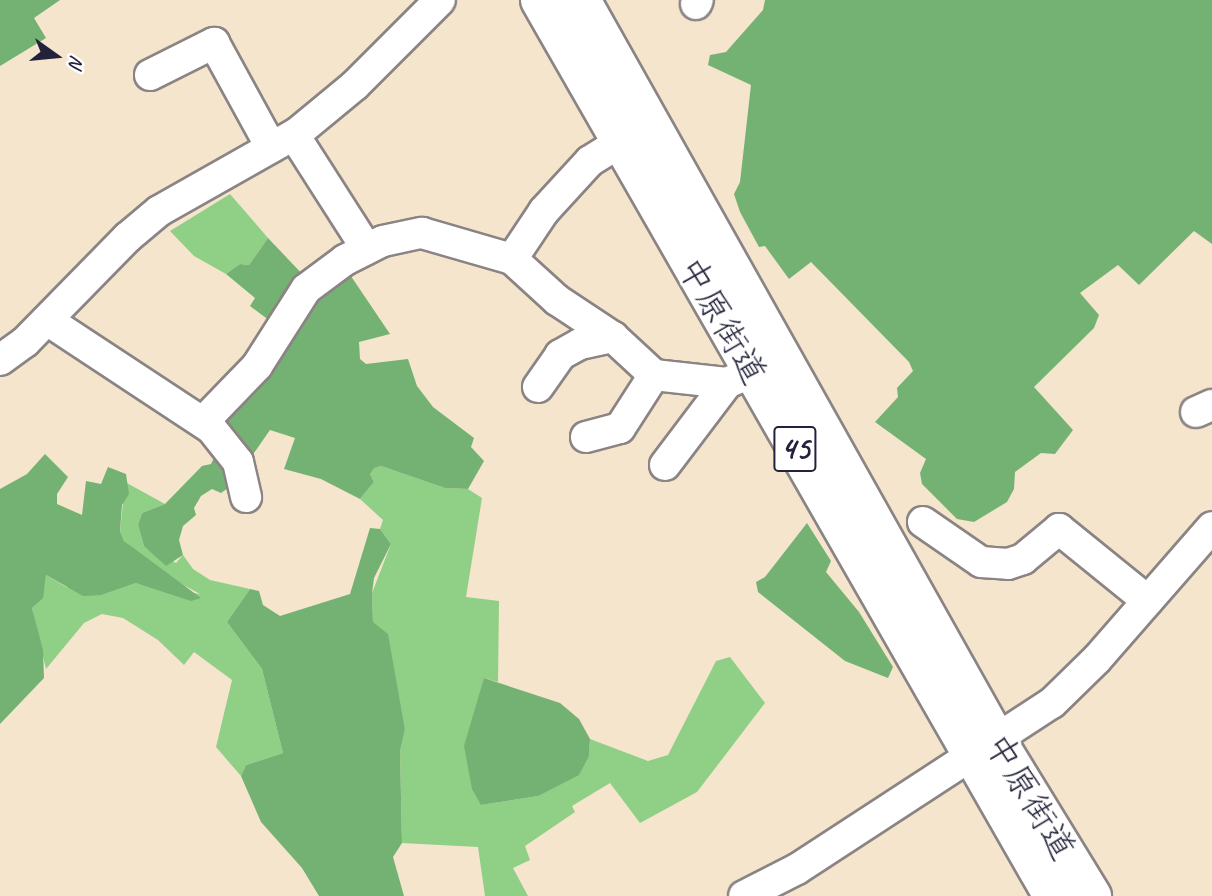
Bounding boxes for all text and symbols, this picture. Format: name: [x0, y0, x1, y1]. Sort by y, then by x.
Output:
north arrow: [21, 21, 91, 91]
text: N: [63, 53, 89, 70]
street label: 中原街道: [669, 250, 775, 392]
road number: 45: [772, 419, 818, 478]
street label: 中原街道: [976, 726, 1084, 868]

